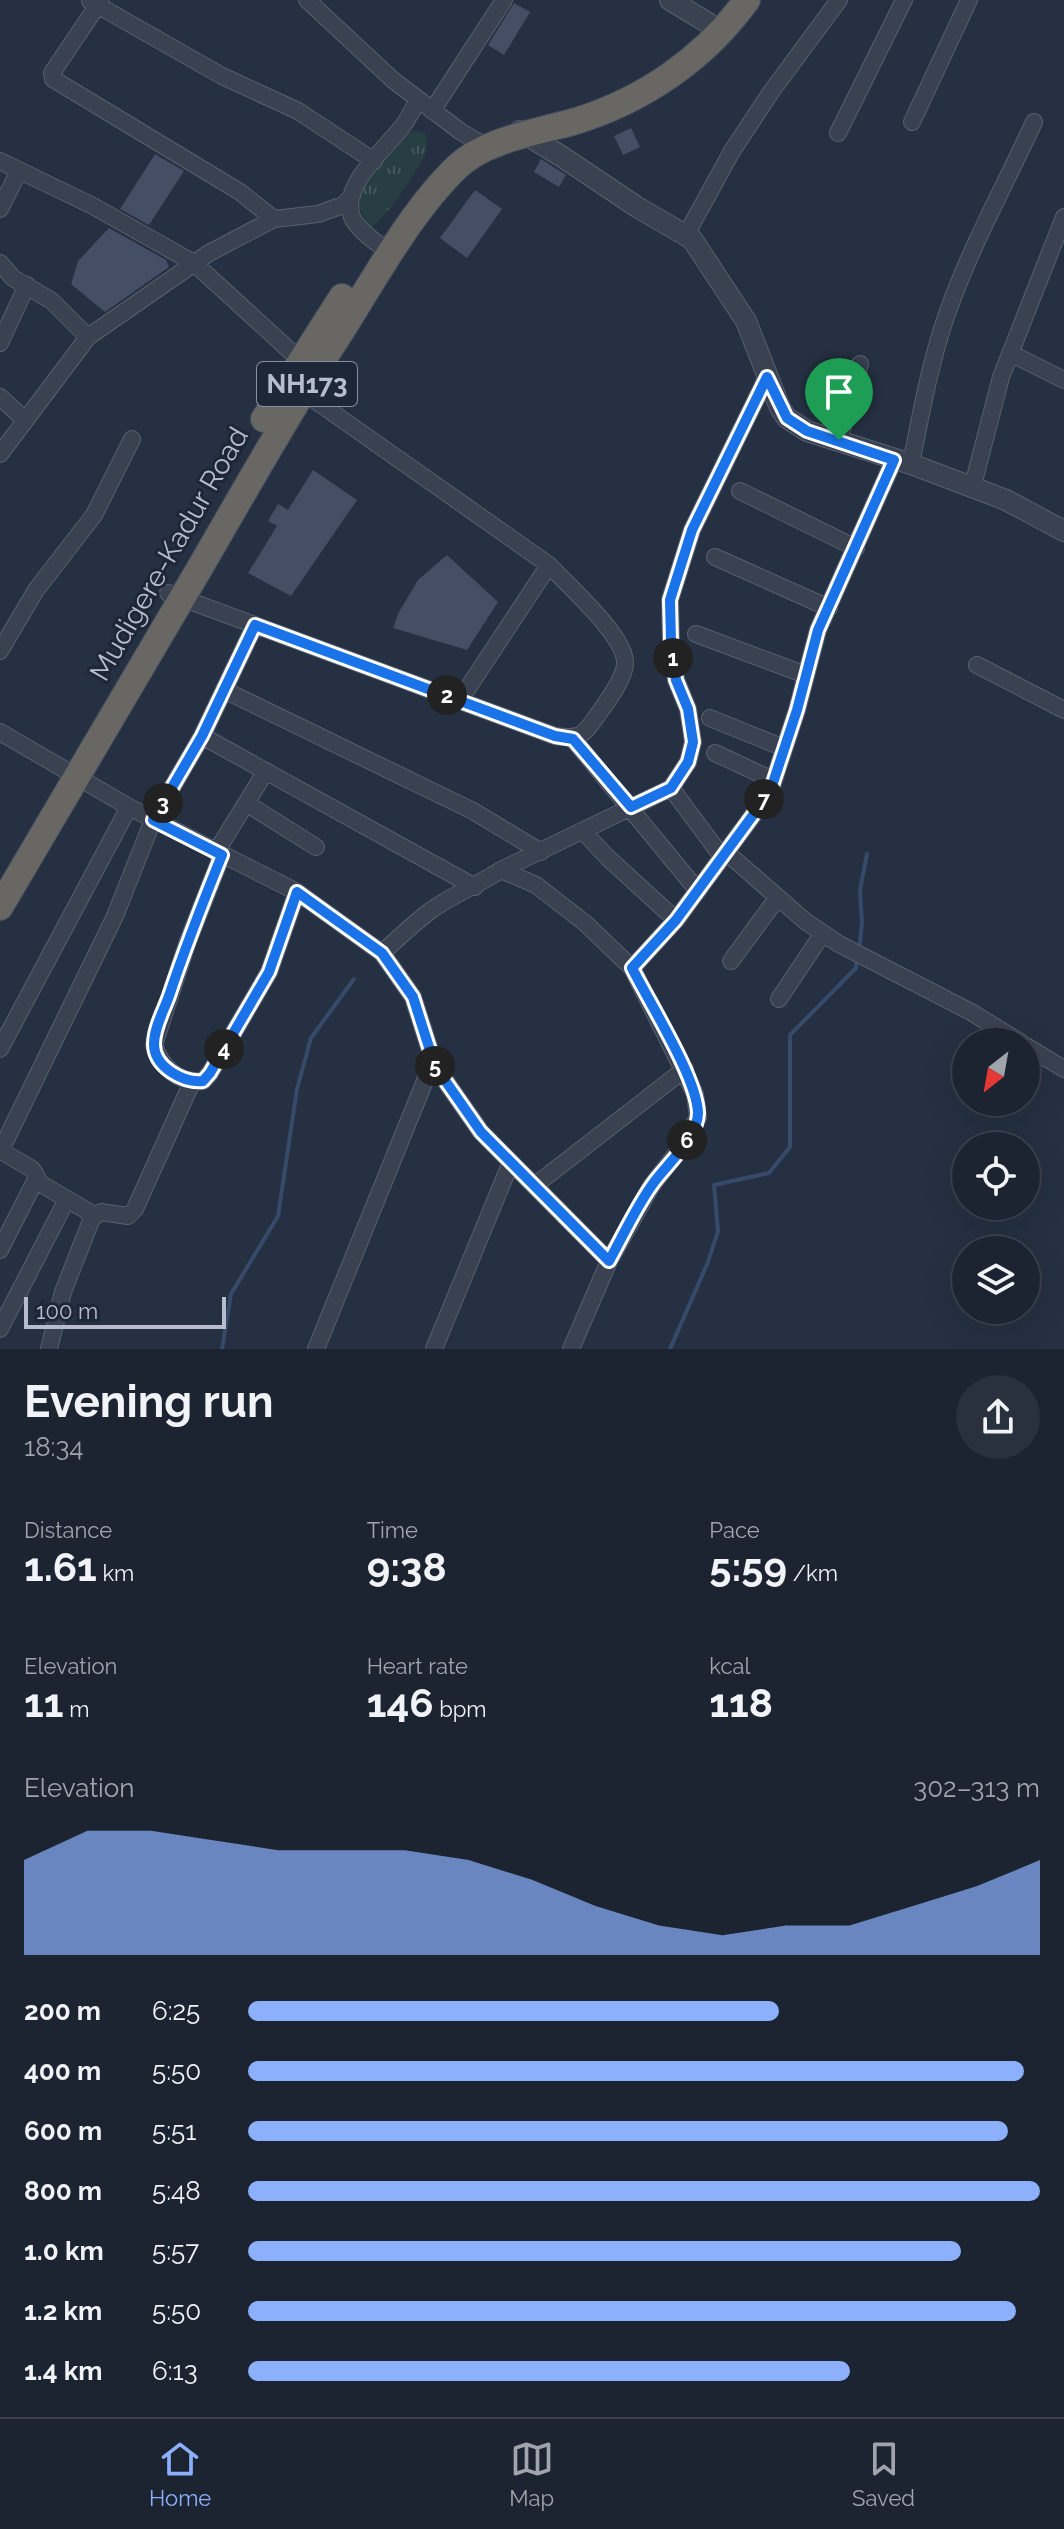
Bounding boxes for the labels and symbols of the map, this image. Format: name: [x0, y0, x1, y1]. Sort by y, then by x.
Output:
pin: [805, 358, 873, 440]
road number: NH173: [257, 362, 357, 406]
street label: Mudigere-Kadur Road: [83, 422, 255, 686]
pin: 1: [653, 638, 693, 678]
pin: 2: [427, 675, 467, 715]
pin: 7: [744, 779, 784, 819]
pin: 3: [143, 783, 183, 823]
north arrow: [952, 1028, 1040, 1116]
pin: 4: [204, 1029, 244, 1069]
pin: 5: [415, 1046, 455, 1086]
pin: 6: [667, 1120, 707, 1160]
scale bar: [24, 1293, 226, 1329]

